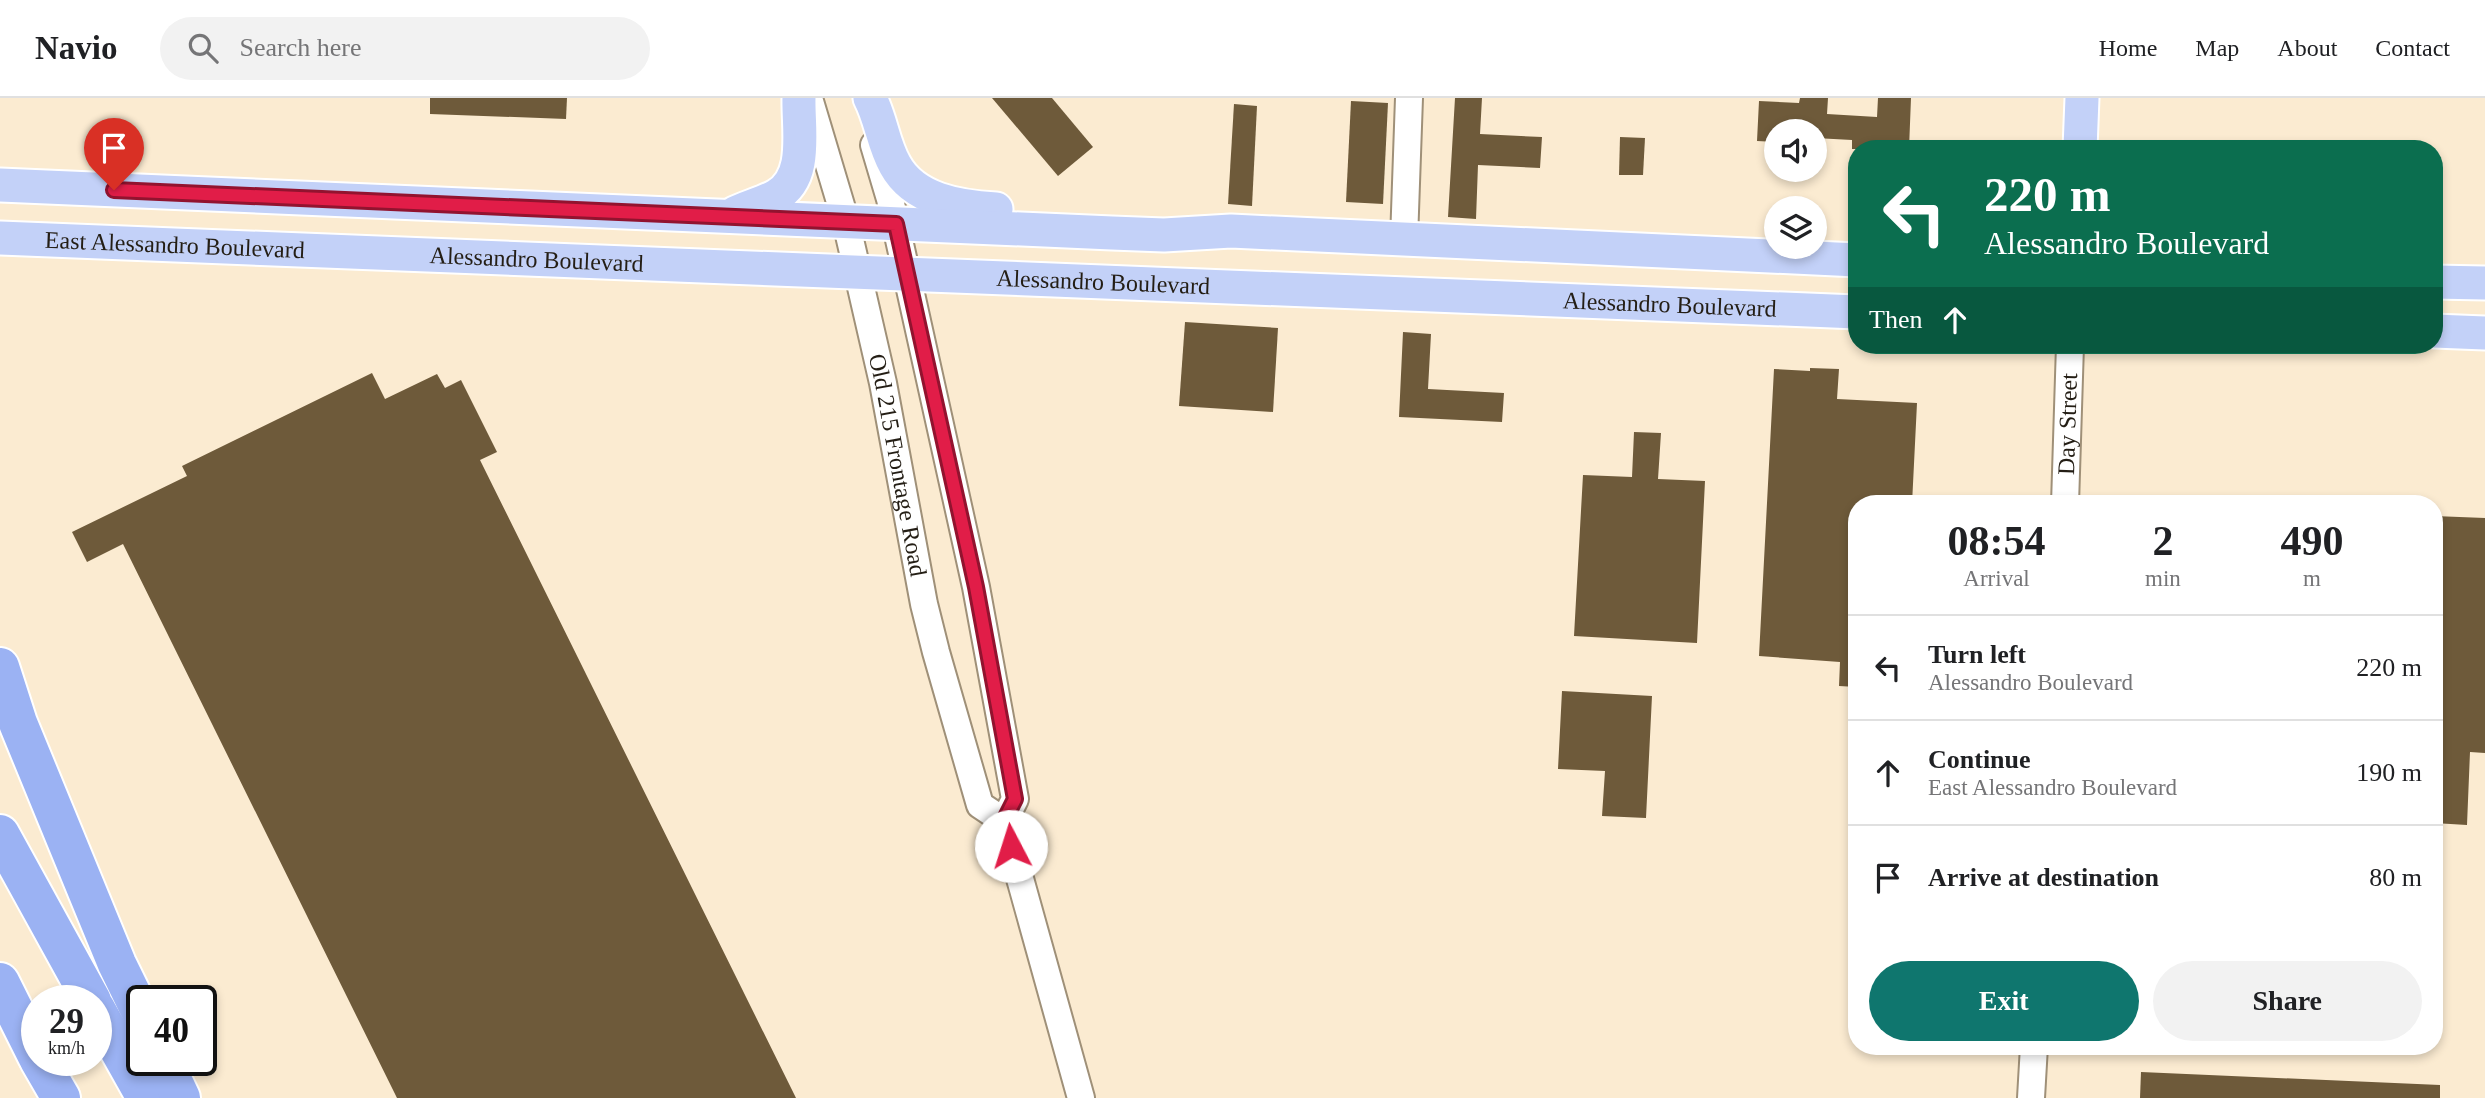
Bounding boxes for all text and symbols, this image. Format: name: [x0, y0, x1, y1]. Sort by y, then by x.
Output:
search box: [160, 17, 650, 80]
icon: search: [184, 29, 222, 67]
text: Navio: [35, 30, 118, 66]
text: Search here: [240, 33, 361, 62]
text: Home: [2099, 35, 2157, 61]
text: Map: [2195, 35, 2239, 61]
text: About: [2277, 35, 2337, 61]
text: Contact: [2375, 35, 2450, 61]
pin: [84, 118, 144, 190]
map controls: [1764, 119, 1827, 259]
button: sound: [1764, 119, 1827, 182]
icon: arrive: [95, 129, 133, 167]
text: 220 m: [1984, 167, 2111, 222]
icon: left: [1869, 168, 1960, 259]
button: layers: [1764, 196, 1827, 259]
text: Alessandro Boulevard: [1984, 225, 2269, 261]
street label: East Alessandro Boulevard: [44, 227, 305, 263]
street label: Alessandro Boulevard: [429, 242, 644, 277]
street label: Alessandro Boulevard: [996, 265, 1211, 299]
street label: Alessandro Boulevard: [1562, 287, 1777, 322]
icon: ahead: [1936, 301, 1974, 339]
text: Then: [1869, 305, 1922, 334]
street label: Old 215 Frontage Road: [864, 351, 932, 578]
street label: Day Street: [2053, 372, 2082, 475]
text: 08:54: [1948, 518, 2046, 564]
text: 2: [2152, 518, 2173, 564]
text: 490: [2280, 518, 2343, 564]
text: Arrival: [1963, 566, 2030, 591]
text: min: [2145, 566, 2181, 591]
text: m: [2303, 566, 2321, 591]
text: Turn left: [1928, 640, 2026, 669]
icon: left: [1869, 649, 1907, 687]
text: 220 m: [2356, 653, 2422, 682]
text: Alessandro Boulevard: [1928, 670, 2133, 695]
text: Continue: [1928, 745, 2031, 774]
icon: ahead: [1869, 754, 1907, 792]
text: 190 m: [2356, 758, 2422, 787]
text: East Alessandro Boulevard: [1928, 775, 2177, 800]
position arrow: [974, 809, 1048, 883]
icon: arrive: [1869, 859, 1907, 897]
text: Arrive at destination: [1928, 863, 2159, 892]
text: 80 m: [2369, 863, 2422, 892]
button: Exit: [1869, 961, 2139, 1041]
button: Share: [2153, 961, 2422, 1041]
speed limit sign: 40: [126, 985, 217, 1076]
text: 29: [49, 1002, 84, 1041]
text: km/h: [48, 1038, 85, 1058]

